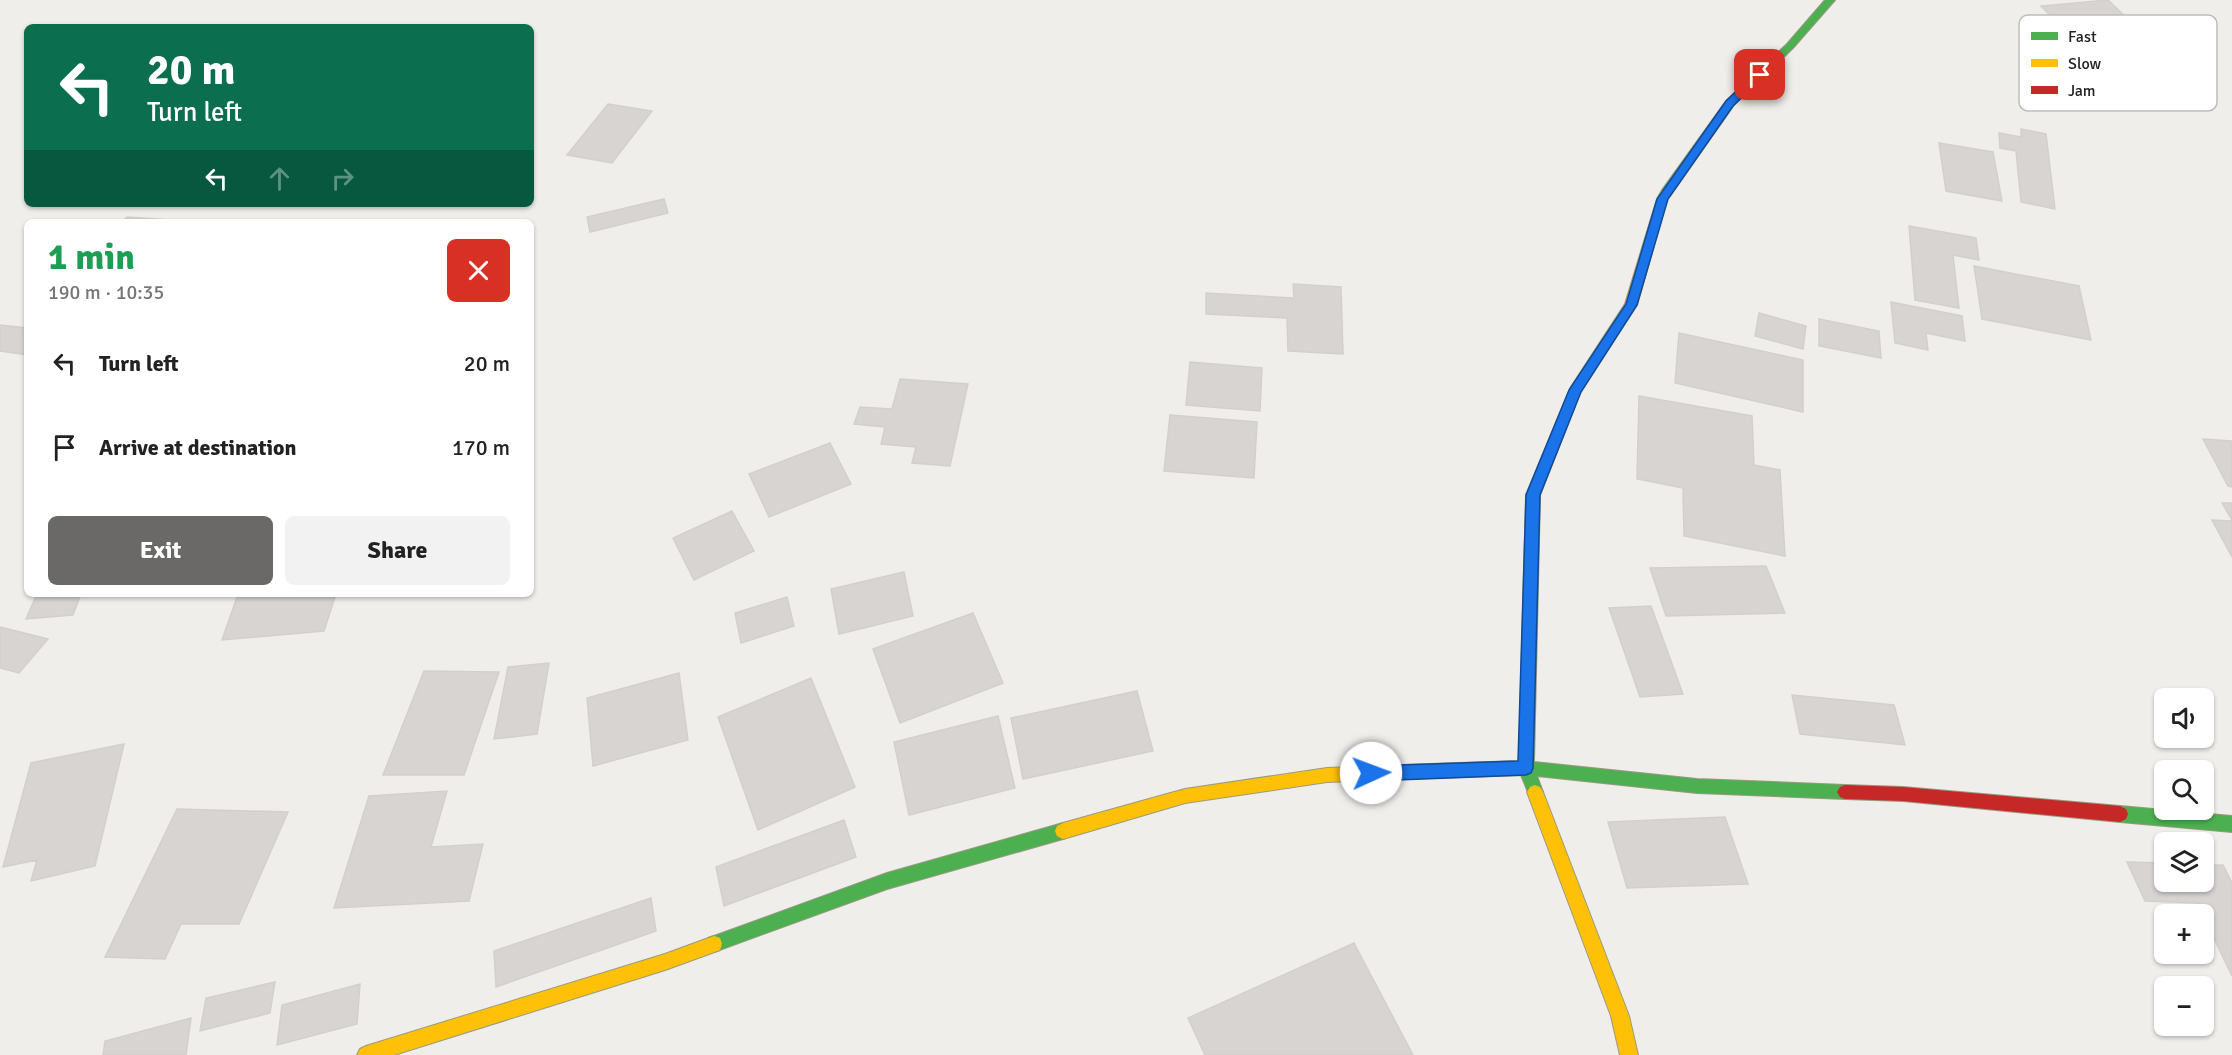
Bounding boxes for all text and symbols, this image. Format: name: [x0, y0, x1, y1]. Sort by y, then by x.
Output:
legend: [2019, 15, 2217, 111]
text: Fast: [2068, 27, 2097, 47]
text: 20 m: [147, 45, 236, 96]
icon: left: [48, 48, 126, 126]
pin: [1734, 49, 1785, 100]
text: Slow: [2068, 54, 2102, 74]
icon: arrive: [1743, 58, 1776, 91]
text: Jam: [2068, 81, 2096, 101]
text: Turn left: [147, 96, 242, 129]
icon: left: [200, 162, 233, 195]
icon: ahead: [263, 162, 296, 195]
icon: right: [326, 162, 359, 195]
text: 1 min: [48, 235, 135, 280]
button: close: [447, 239, 510, 302]
text: 190 m · 10:35: [48, 280, 164, 305]
icon: left: [48, 347, 81, 380]
text: Turn left: [99, 350, 179, 377]
text: 20 m: [464, 350, 510, 377]
icon: arrive: [48, 431, 81, 464]
text: Arrive at destination: [99, 434, 296, 461]
text: 170 m: [452, 434, 510, 461]
button: Exit: [48, 516, 273, 585]
button: Share: [285, 516, 510, 585]
map controls: [2154, 688, 2214, 1036]
button: sound: [2154, 688, 2214, 748]
position arrow: [1339, 741, 1403, 805]
button: search: [2154, 760, 2214, 820]
button: layers: [2154, 832, 2214, 892]
button: +: [2154, 904, 2214, 964]
button: −: [2154, 976, 2214, 1036]

